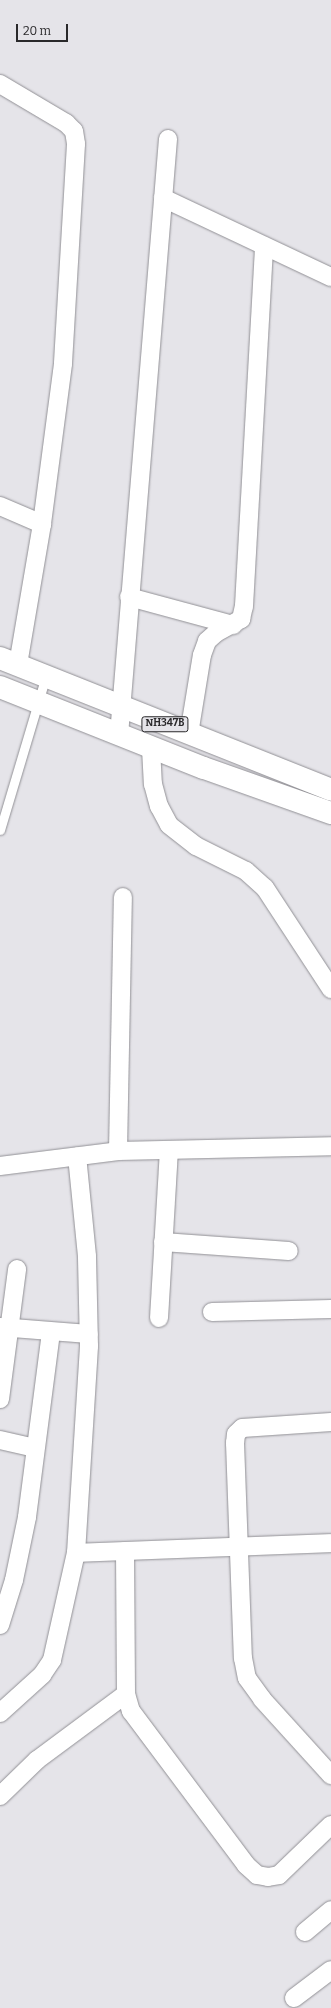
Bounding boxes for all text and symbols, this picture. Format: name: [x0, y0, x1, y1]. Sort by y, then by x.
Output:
scale bar: [18, 16, 70, 42]
text: 20 m: [23, 24, 51, 38]
road number: NH347B: [141, 716, 189, 732]

